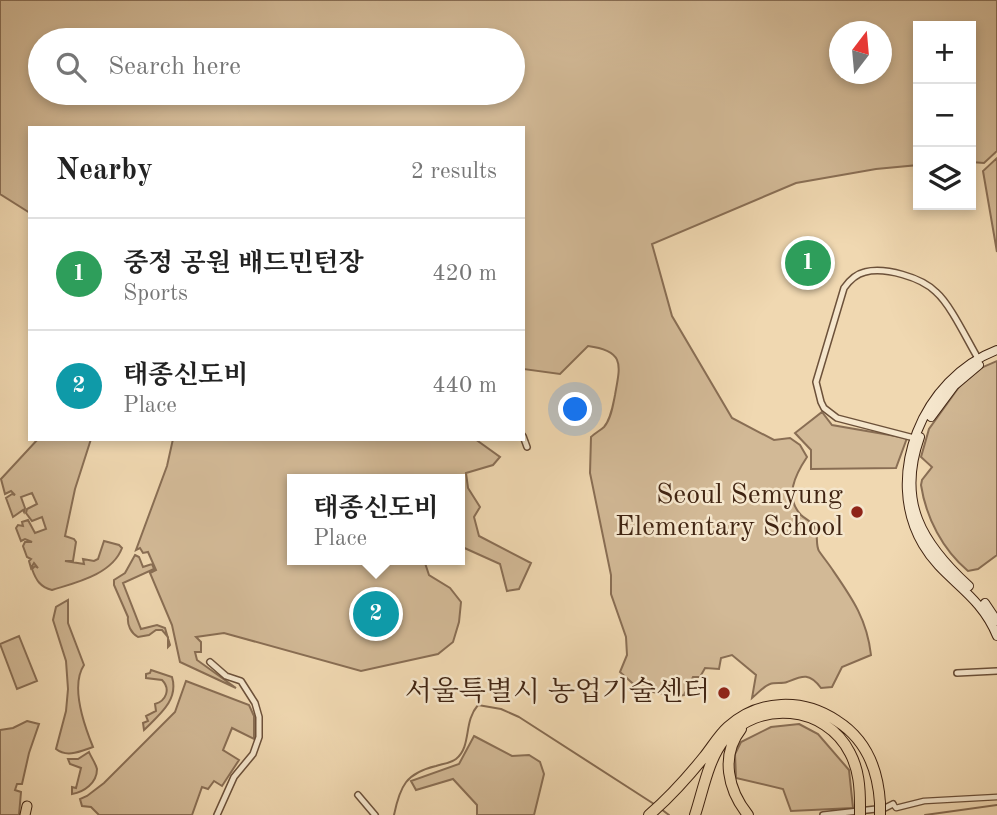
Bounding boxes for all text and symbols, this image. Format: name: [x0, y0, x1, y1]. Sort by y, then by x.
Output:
north arrow: [829, 21, 892, 84]
map controls: [913, 21, 976, 210]
button: +: [913, 21, 976, 84]
search box: [28, 28, 525, 105]
icon: search: [52, 48, 90, 86]
text: Search here: [108, 54, 241, 80]
button: −: [913, 84, 976, 147]
button: layers: [913, 147, 976, 210]
text: Nearby: [56, 156, 153, 186]
text: 2 results: [411, 160, 497, 183]
pin: 1: [785, 237, 831, 289]
text: 중정 공원 배드민턴장: [123, 251, 364, 277]
text: 1: [72, 262, 86, 285]
text: 420 m: [432, 262, 497, 285]
text: Sports: [123, 282, 188, 305]
text: 태종신도비: [123, 363, 249, 389]
text: 2: [72, 374, 86, 397]
text: 440 m: [432, 374, 497, 397]
your location: [558, 392, 592, 426]
text: Place: [123, 394, 177, 417]
popup: [287, 474, 465, 565]
place label: Seoul Semyung Elementary School: [615, 482, 843, 542]
text: 태종신도비: [313, 496, 439, 522]
marker: Seoul Semyung Elementary School: [849, 504, 865, 520]
text: Place: [313, 527, 367, 550]
pin: 2: [353, 588, 399, 640]
place label: 서울특별시 농업기술센터: [405, 676, 710, 707]
marker: 서울특별시 농업기술센터: [716, 685, 732, 701]

